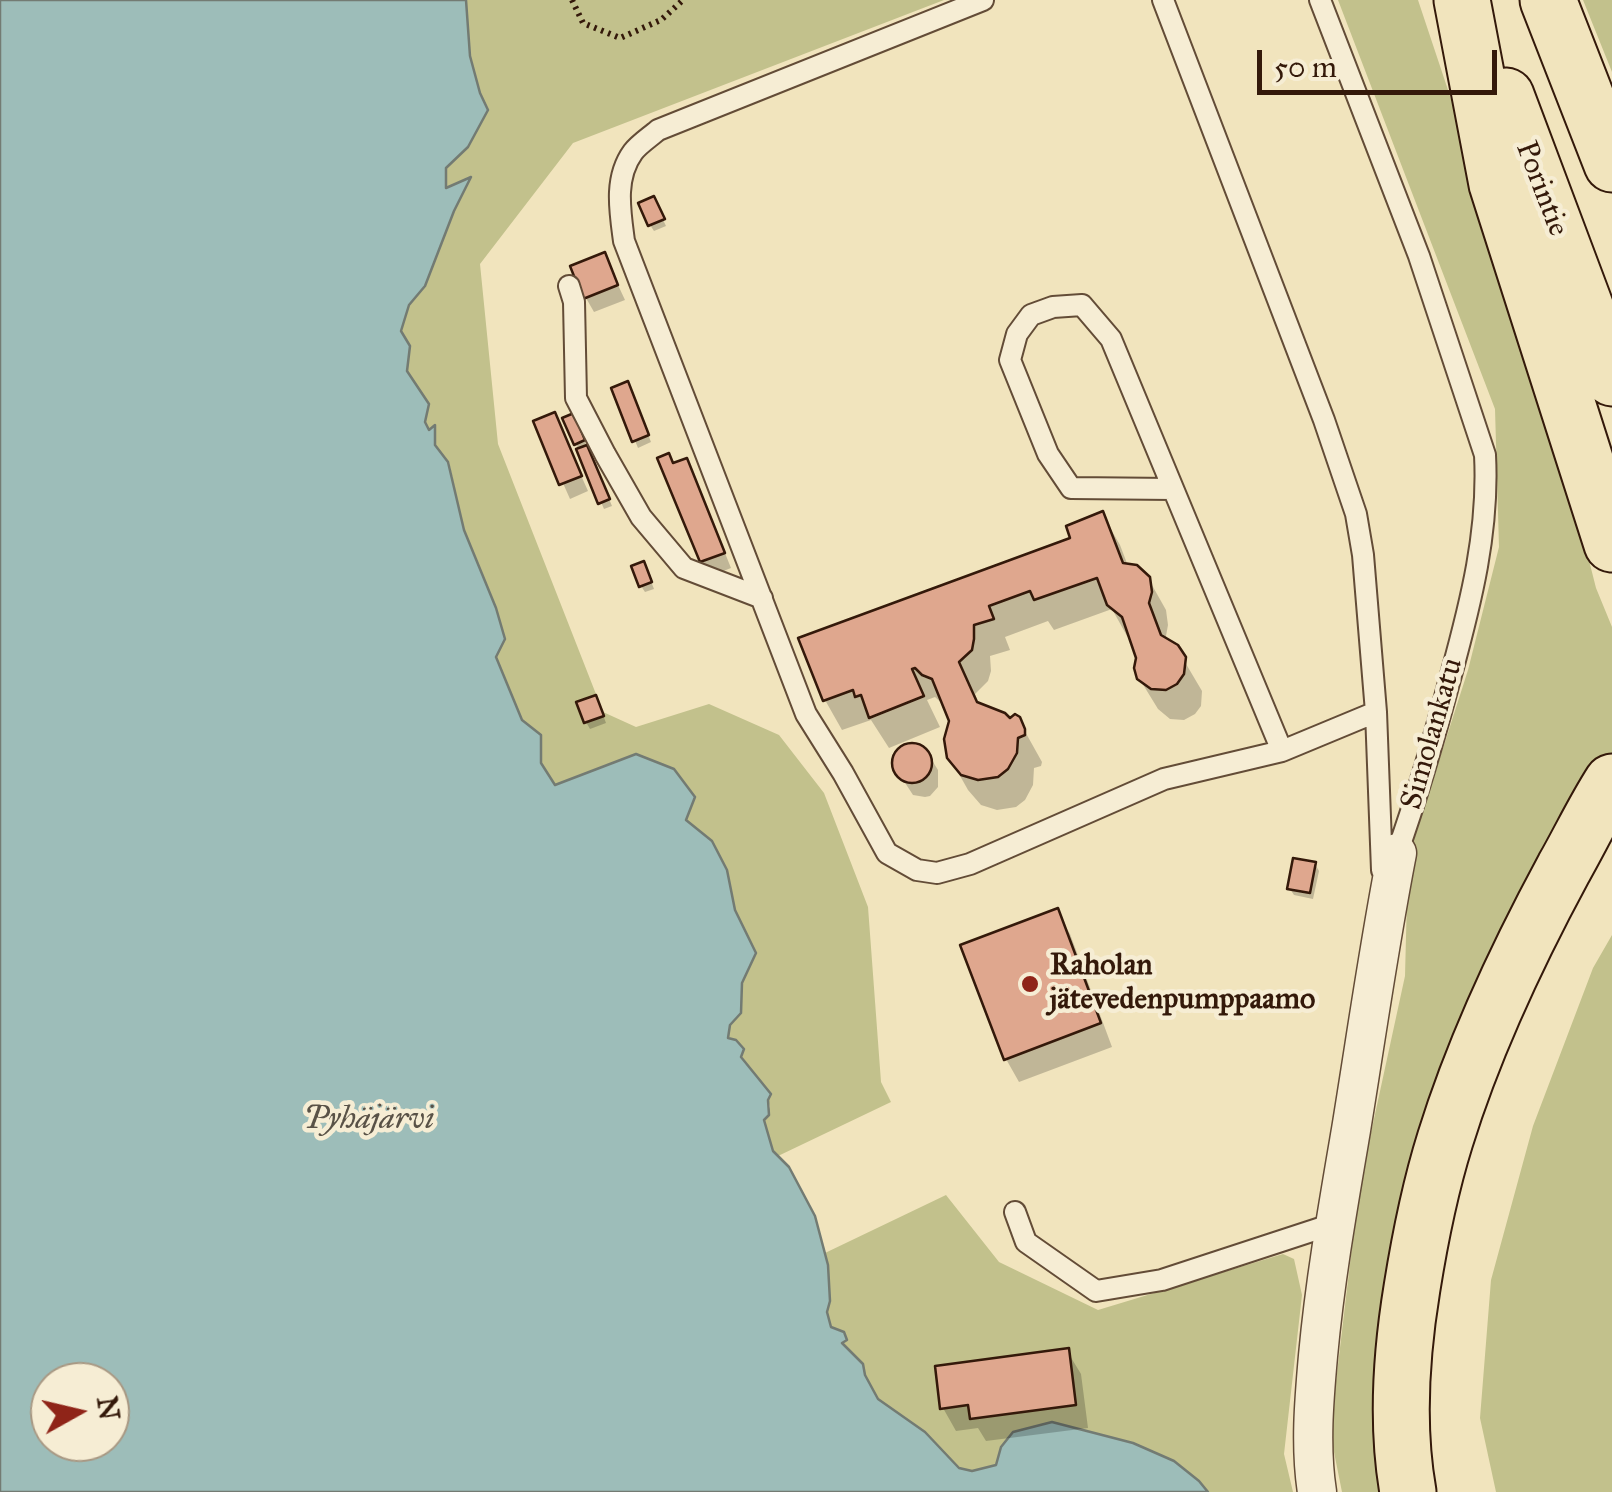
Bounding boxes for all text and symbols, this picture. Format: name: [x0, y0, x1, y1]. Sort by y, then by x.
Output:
scale bar: [1262, 30, 1502, 92]
text: 50 m: [1274, 49, 1337, 85]
street label: Porintie: [1507, 137, 1575, 241]
street label: Simolankatu: [1394, 654, 1472, 814]
place label: Raholan jätevedenpumppaamo: [1050, 949, 1315, 1020]
marker: Raholan jätevedenpumppaamo: [1019, 973, 1041, 995]
water label: Pyhäjärvi: [304, 1101, 434, 1139]
north arrow: [30, 1362, 130, 1462]
text: N: [89, 1394, 127, 1422]

